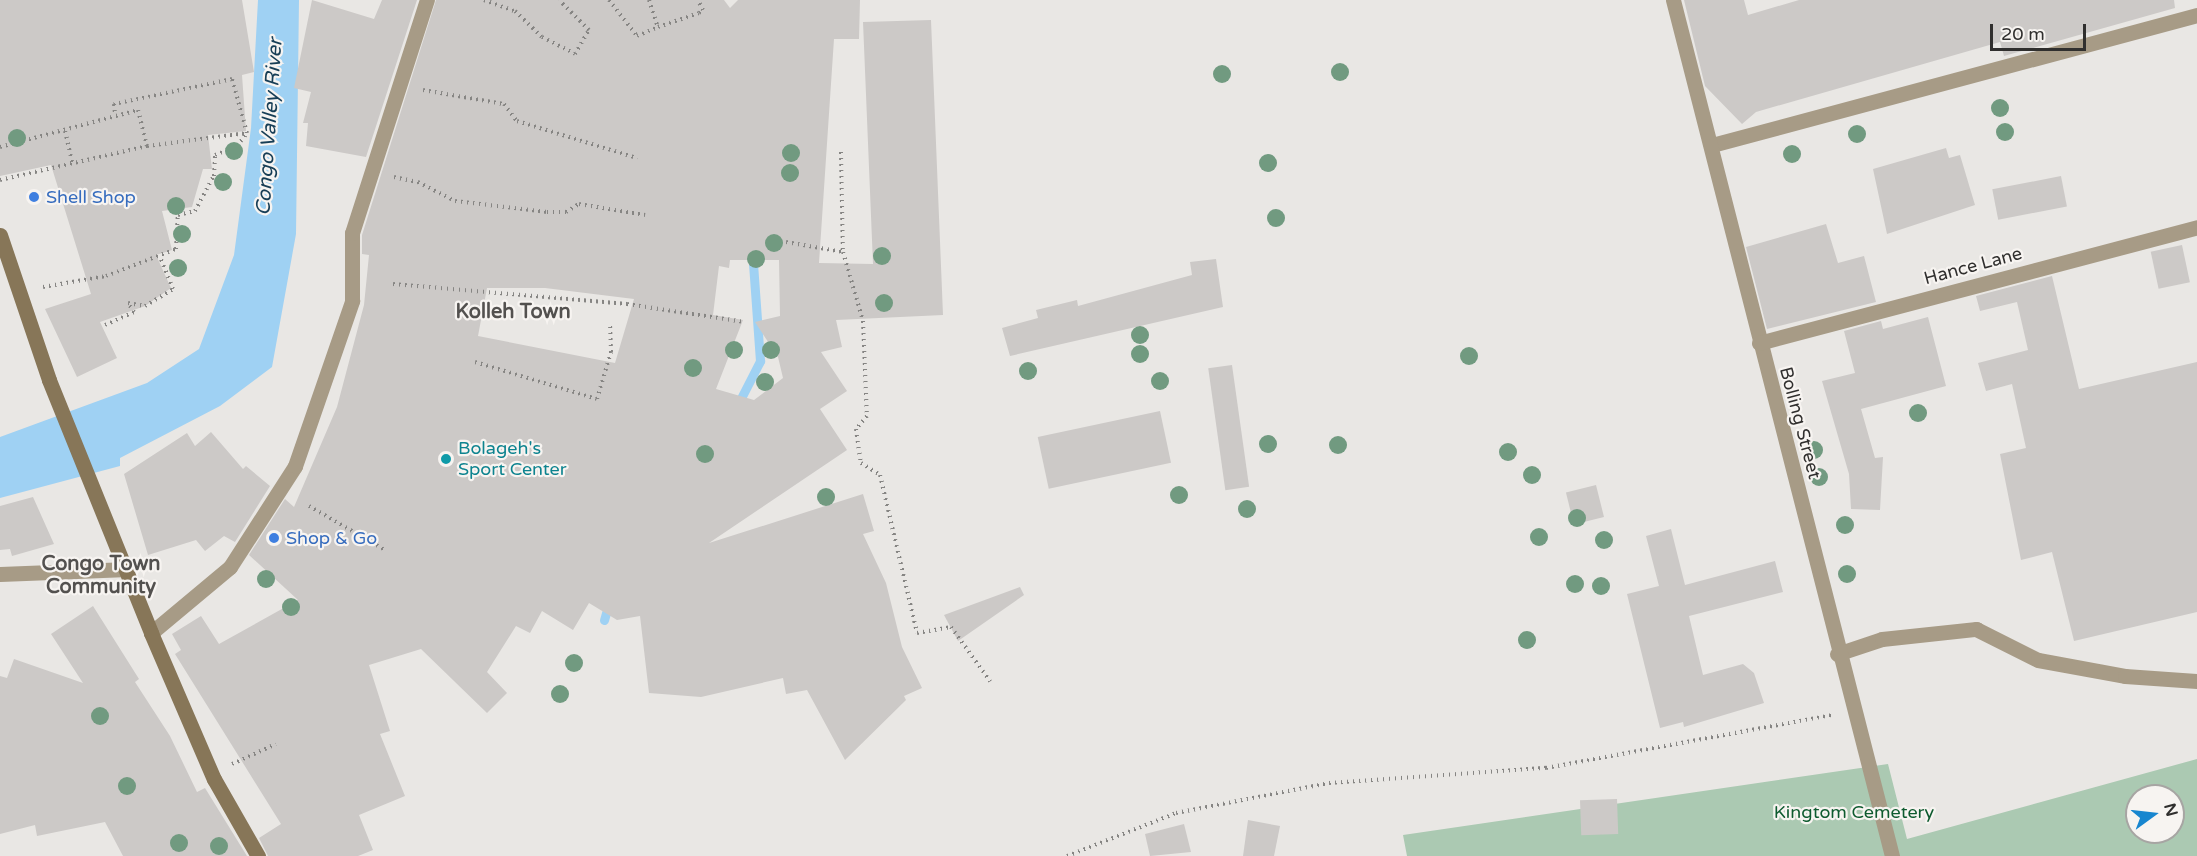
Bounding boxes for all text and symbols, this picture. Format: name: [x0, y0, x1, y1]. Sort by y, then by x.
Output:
scale bar: [1993, 12, 2089, 50]
text: 20 m: [2001, 23, 2045, 45]
water label: Congo Valley River: [252, 38, 288, 216]
place label: Shell Shop: [46, 186, 136, 208]
marker: Shell Shop: [27, 190, 41, 204]
street label: Hance Lane: [1922, 243, 2024, 289]
district label: Kolleh Town: [455, 300, 571, 324]
street label: Bolling Street: [1775, 365, 1825, 481]
place label: Bolageh's Sport Center: [458, 438, 567, 480]
marker: Bolageh's Sport Center: [439, 452, 453, 466]
place label: Shop & Go: [286, 527, 377, 549]
marker: Shop & Go: [267, 531, 281, 545]
district label: Congo Town Community: [42, 553, 160, 600]
north arrow: [2125, 784, 2185, 844]
park label: Kingtom Cemetery: [1774, 801, 1934, 823]
text: N: [2159, 801, 2182, 819]

